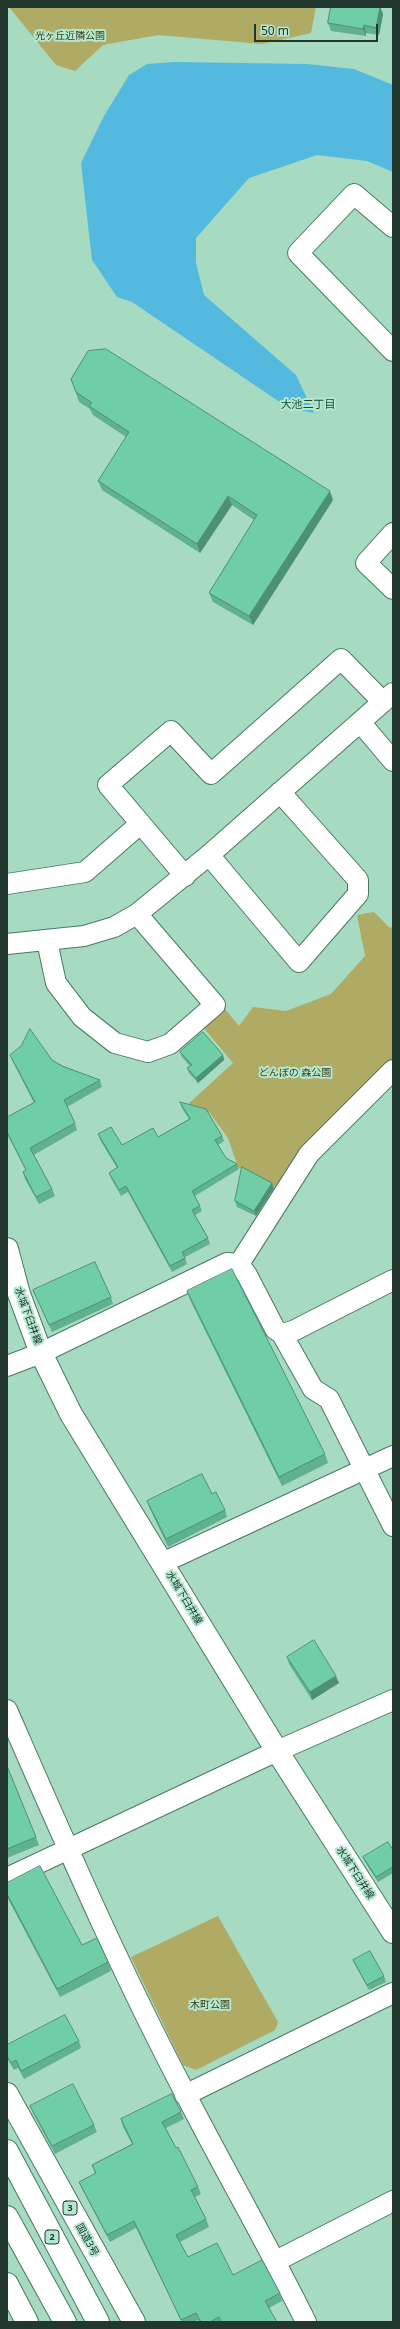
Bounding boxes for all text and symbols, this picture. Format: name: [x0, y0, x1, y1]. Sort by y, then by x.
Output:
scale bar: [256, 16, 380, 42]
text: 50 m: [261, 22, 289, 39]
park label: 光ヶ丘近隣公園: [35, 30, 105, 42]
district label: 大池二丁目: [281, 398, 335, 412]
park label: どんぽの 森公園: [259, 1067, 331, 1079]
street label: 水城下臼井線: [12, 1286, 44, 1346]
street label: 水城下臼井線: [163, 1569, 205, 1627]
street label: 水城下臼井線: [334, 1845, 376, 1901]
park label: 木町公園: [190, 1999, 230, 2011]
road number: 3: [63, 2201, 77, 2215]
street label: 国道3号: [73, 2221, 101, 2259]
road number: 2: [45, 2230, 59, 2244]

